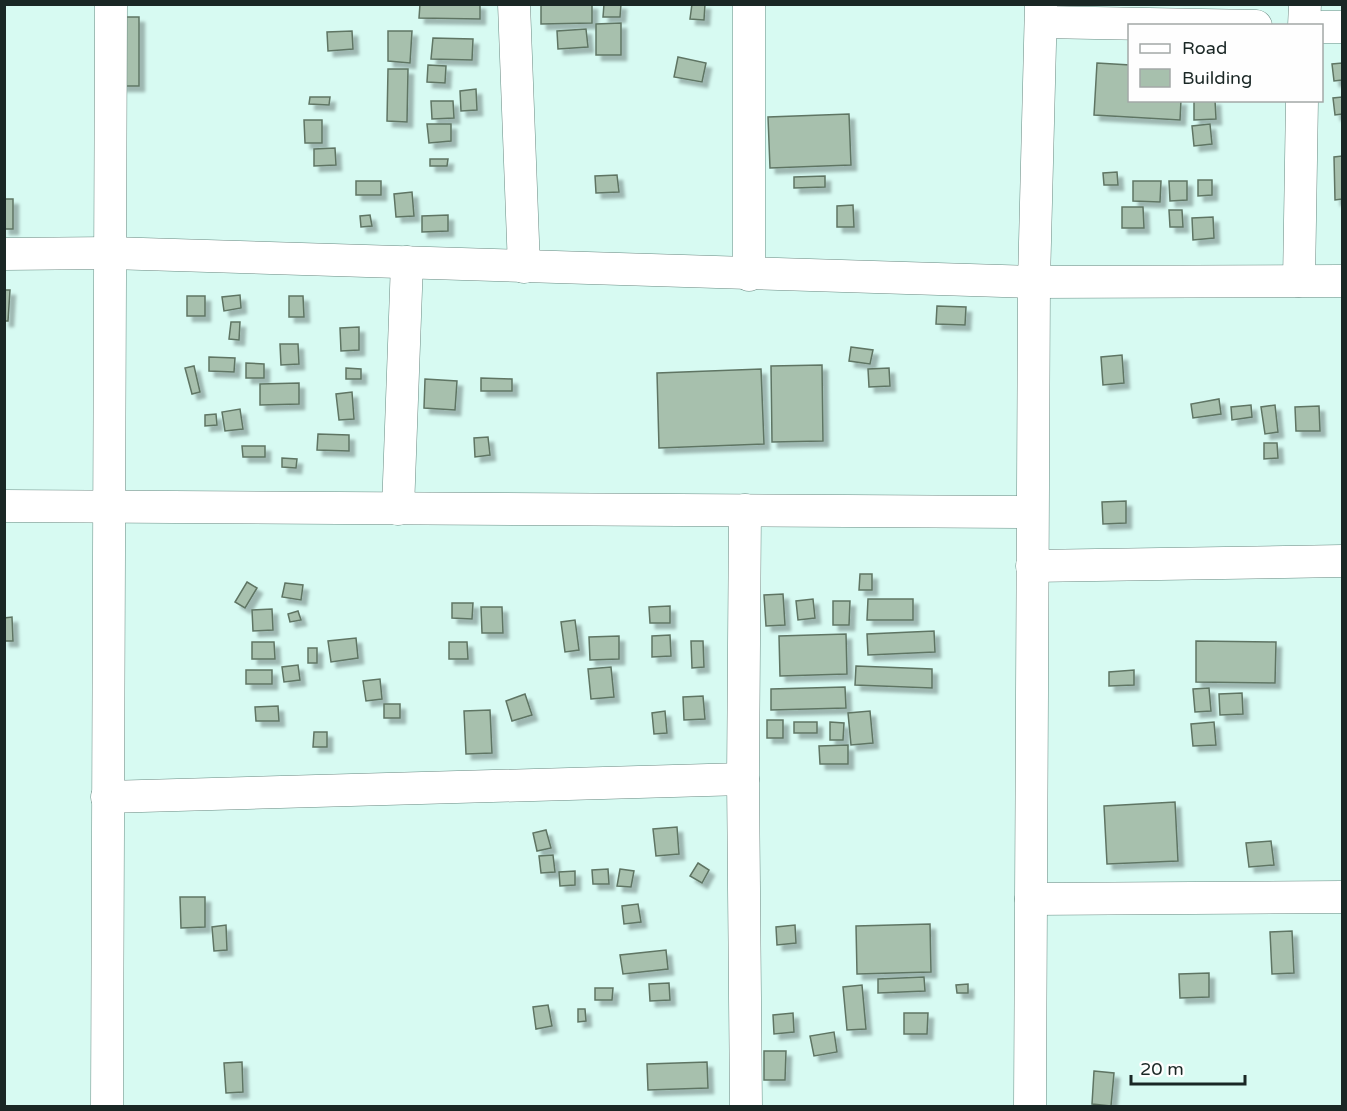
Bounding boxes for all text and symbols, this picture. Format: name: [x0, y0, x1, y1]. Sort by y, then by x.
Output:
legend: [1128, 24, 1323, 102]
text: Road: [1182, 37, 1227, 59]
text: Building: [1182, 67, 1252, 89]
scale bar: [1131, 1048, 1245, 1086]
text: 20 m: [1140, 1058, 1184, 1080]

